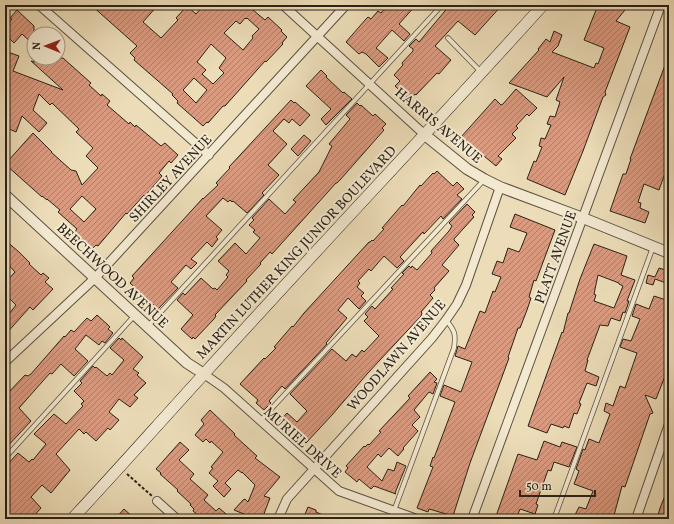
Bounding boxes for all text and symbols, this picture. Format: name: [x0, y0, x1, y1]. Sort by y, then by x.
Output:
north arrow: [26, 26, 66, 66]
text: N: [30, 42, 45, 50]
street label: HARRIS AVENUE: [390, 84, 486, 168]
street label: SHIRLEY AVENUE: [125, 131, 217, 227]
street label: MARTIN LUTHER KING JUNIOR BOULEVARD: [193, 142, 401, 364]
street label: PLATT AVENUE: [531, 208, 582, 307]
street label: BEECHWOOD AVENUE: [52, 219, 172, 333]
street label: WOODLAWN AVENUE: [343, 296, 451, 416]
street label: MURIEL DRIVE: [259, 403, 345, 483]
scale bar: [520, 472, 595, 498]
text: 50 m: [526, 479, 552, 495]

